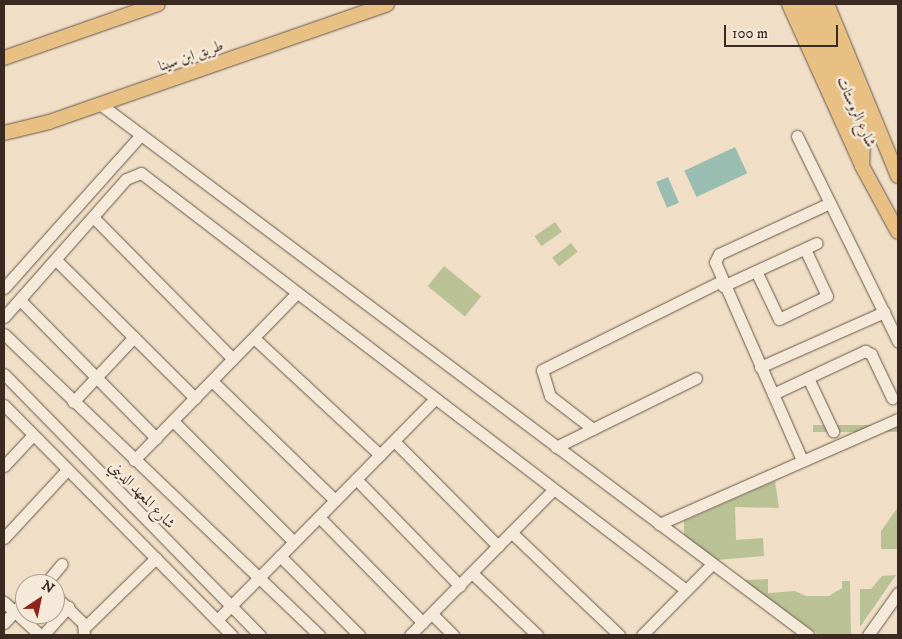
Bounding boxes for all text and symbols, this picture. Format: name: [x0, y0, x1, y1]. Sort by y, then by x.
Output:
scale bar: [727, 15, 841, 47]
text: 100 m: [732, 24, 768, 43]
street label: طريق ابن سينا: [156, 36, 226, 76]
street label: شارع الروستات: [832, 74, 880, 150]
street label: شارع المعهد الديني: [105, 457, 179, 533]
north arrow: [15, 574, 65, 624]
text: N: [38, 577, 58, 598]

